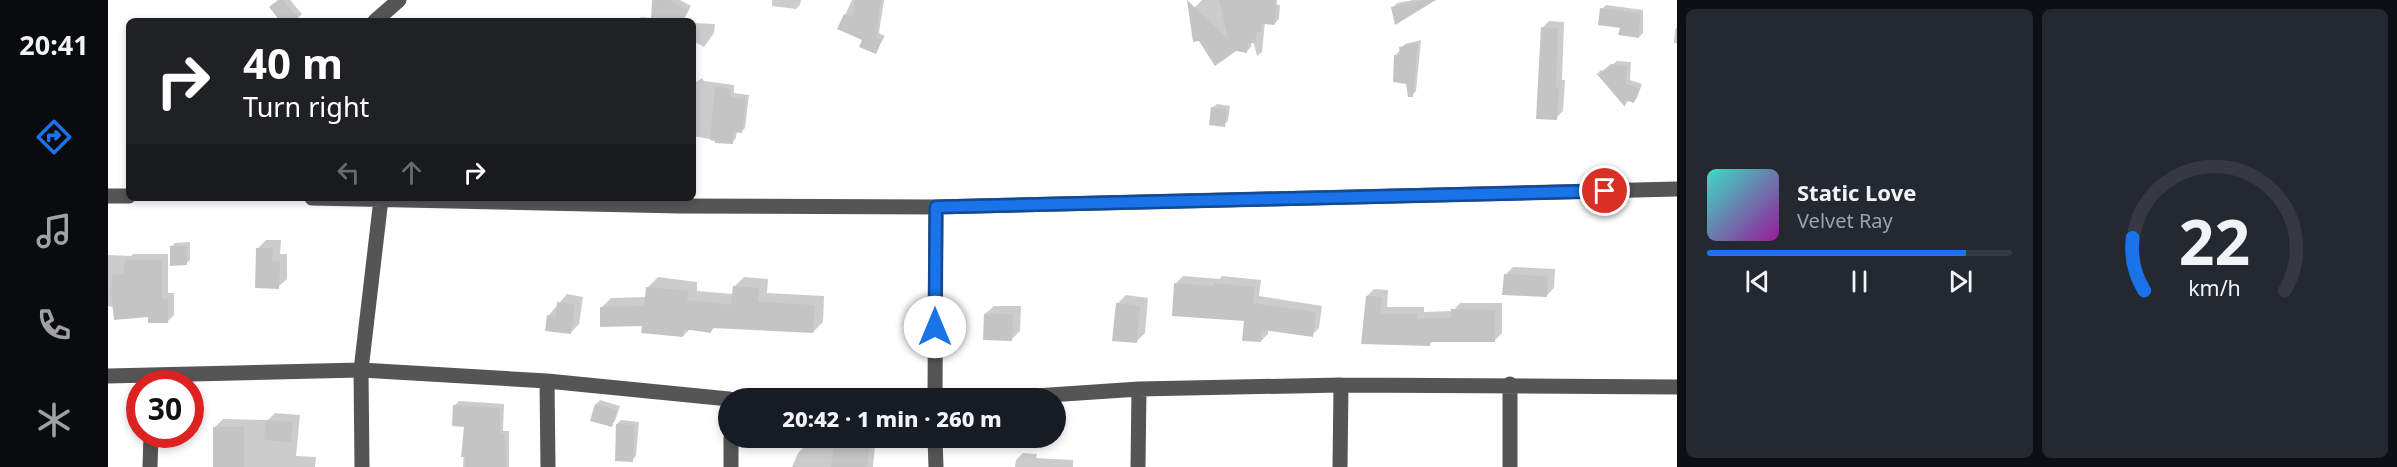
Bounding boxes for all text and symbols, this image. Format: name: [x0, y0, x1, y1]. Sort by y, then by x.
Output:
text: 20:41: [19, 26, 89, 63]
text: 40 m: [243, 34, 343, 91]
icon: right: [144, 42, 222, 120]
text: Turn right: [243, 88, 369, 125]
icon: directions: [33, 116, 75, 158]
icon: left: [332, 156, 365, 189]
icon: ahead: [395, 156, 428, 189]
icon: right: [458, 156, 491, 189]
pin: [1579, 165, 1630, 216]
icon: arrive: [1588, 174, 1621, 207]
text: Static Love: [1797, 177, 1916, 207]
text: 22: [2179, 198, 2250, 283]
text: Velvet Ray: [1797, 207, 1893, 234]
icon: music: [33, 210, 75, 252]
icon: previous: [1741, 265, 1774, 298]
icon: pause: [1843, 265, 1876, 298]
icon: next: [1944, 265, 1977, 298]
text: km/h: [2188, 273, 2241, 302]
position arrow: [903, 295, 967, 359]
icon: phone: [33, 304, 75, 346]
speed limit sign: 30: [126, 370, 204, 448]
icon: climate: [33, 399, 75, 441]
text: 20:42 · 1 min · 260 m: [782, 403, 1002, 433]

